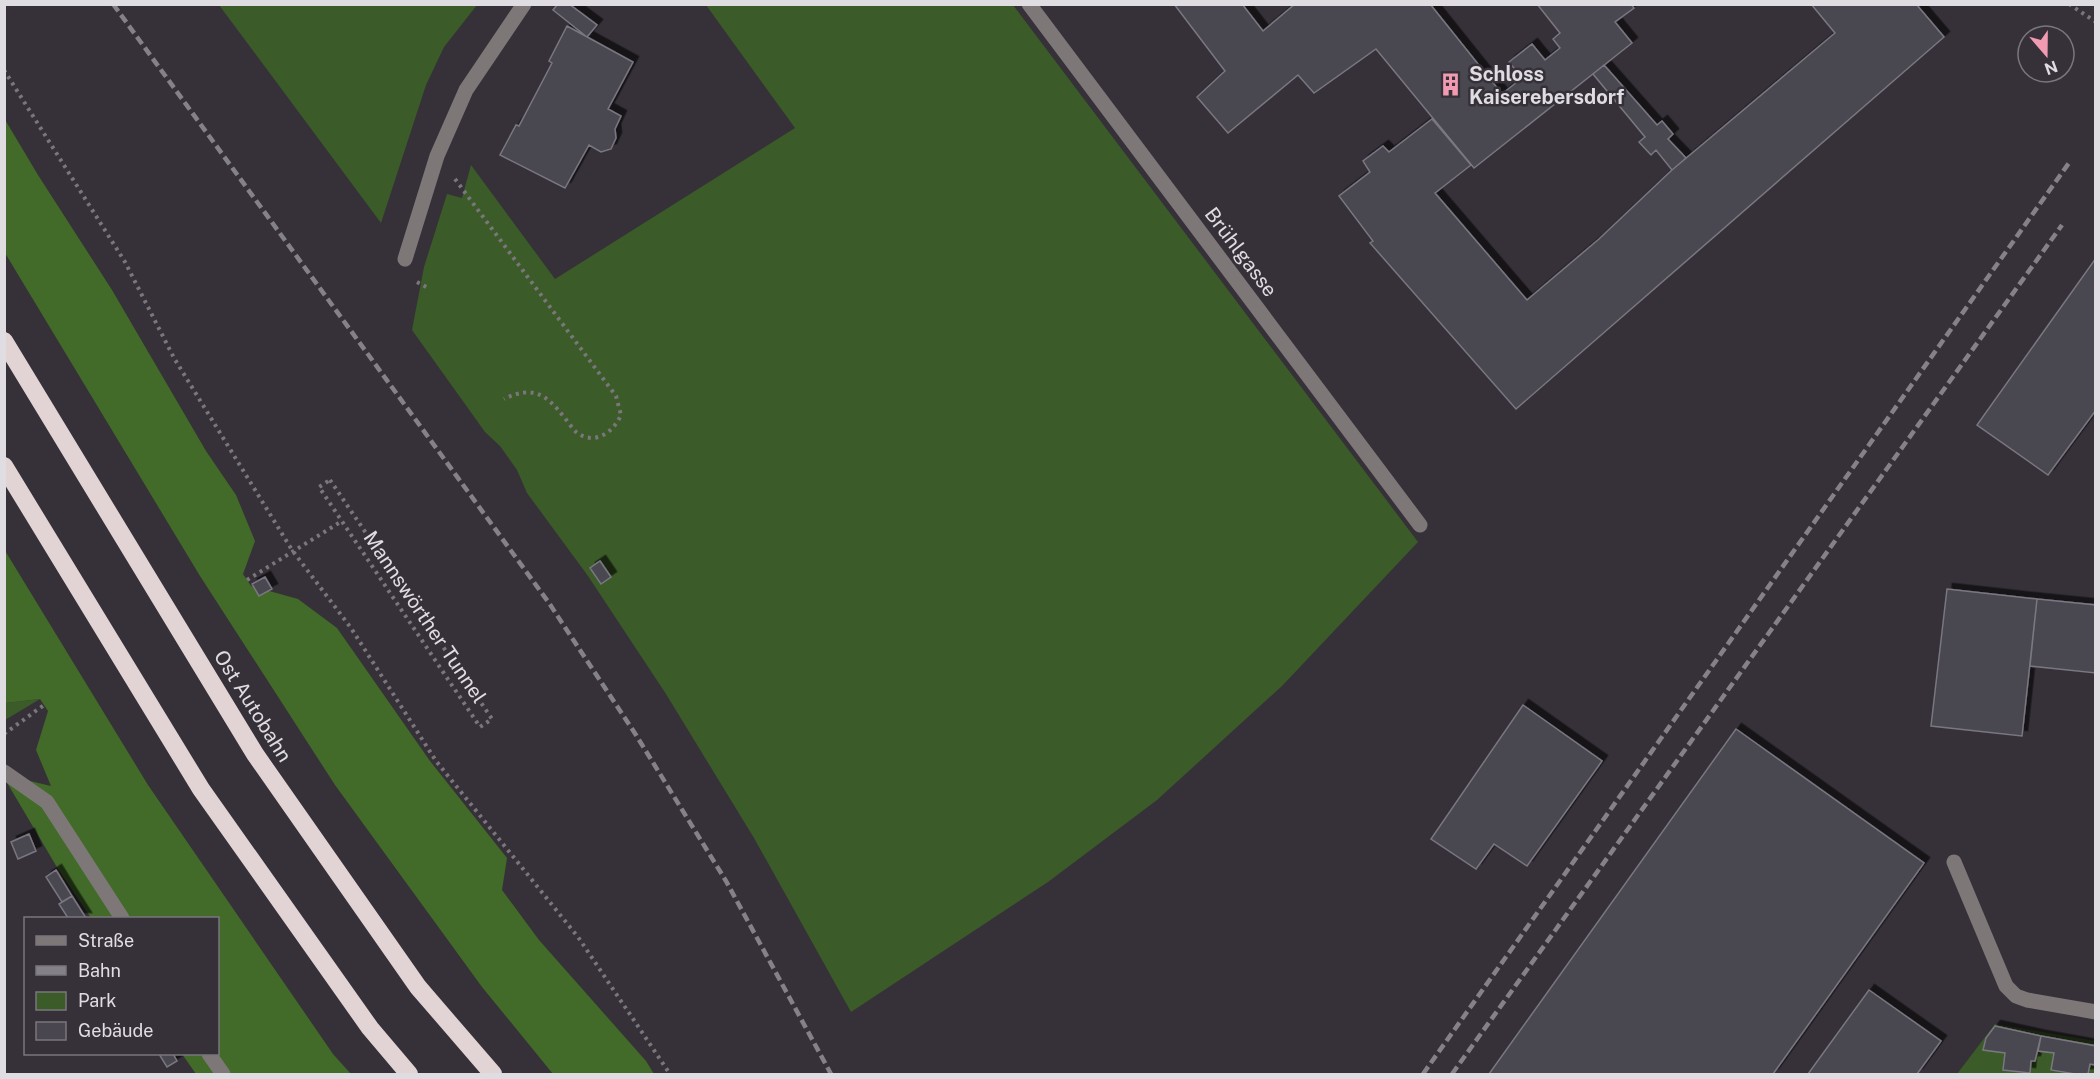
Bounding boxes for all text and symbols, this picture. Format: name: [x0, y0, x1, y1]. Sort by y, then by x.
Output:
north arrow: [2016, 24, 2076, 84]
text: N: [2042, 57, 2060, 79]
place label: Schloss Kaiserebersdorf: [1469, 62, 1624, 109]
building icon: Schloss Kaiserebersdorf: [1438, 72, 1464, 98]
street label: Brühlgasse: [1200, 203, 1282, 301]
street label: Mannswörther Tunnel: [358, 526, 492, 708]
street label: Ost Autobahn: [209, 646, 297, 766]
legend: [24, 917, 219, 1055]
text: Straße: [78, 930, 134, 951]
text: Bahn: [78, 960, 121, 981]
text: Park: [78, 990, 116, 1011]
text: Gebäude: [78, 1020, 153, 1041]

